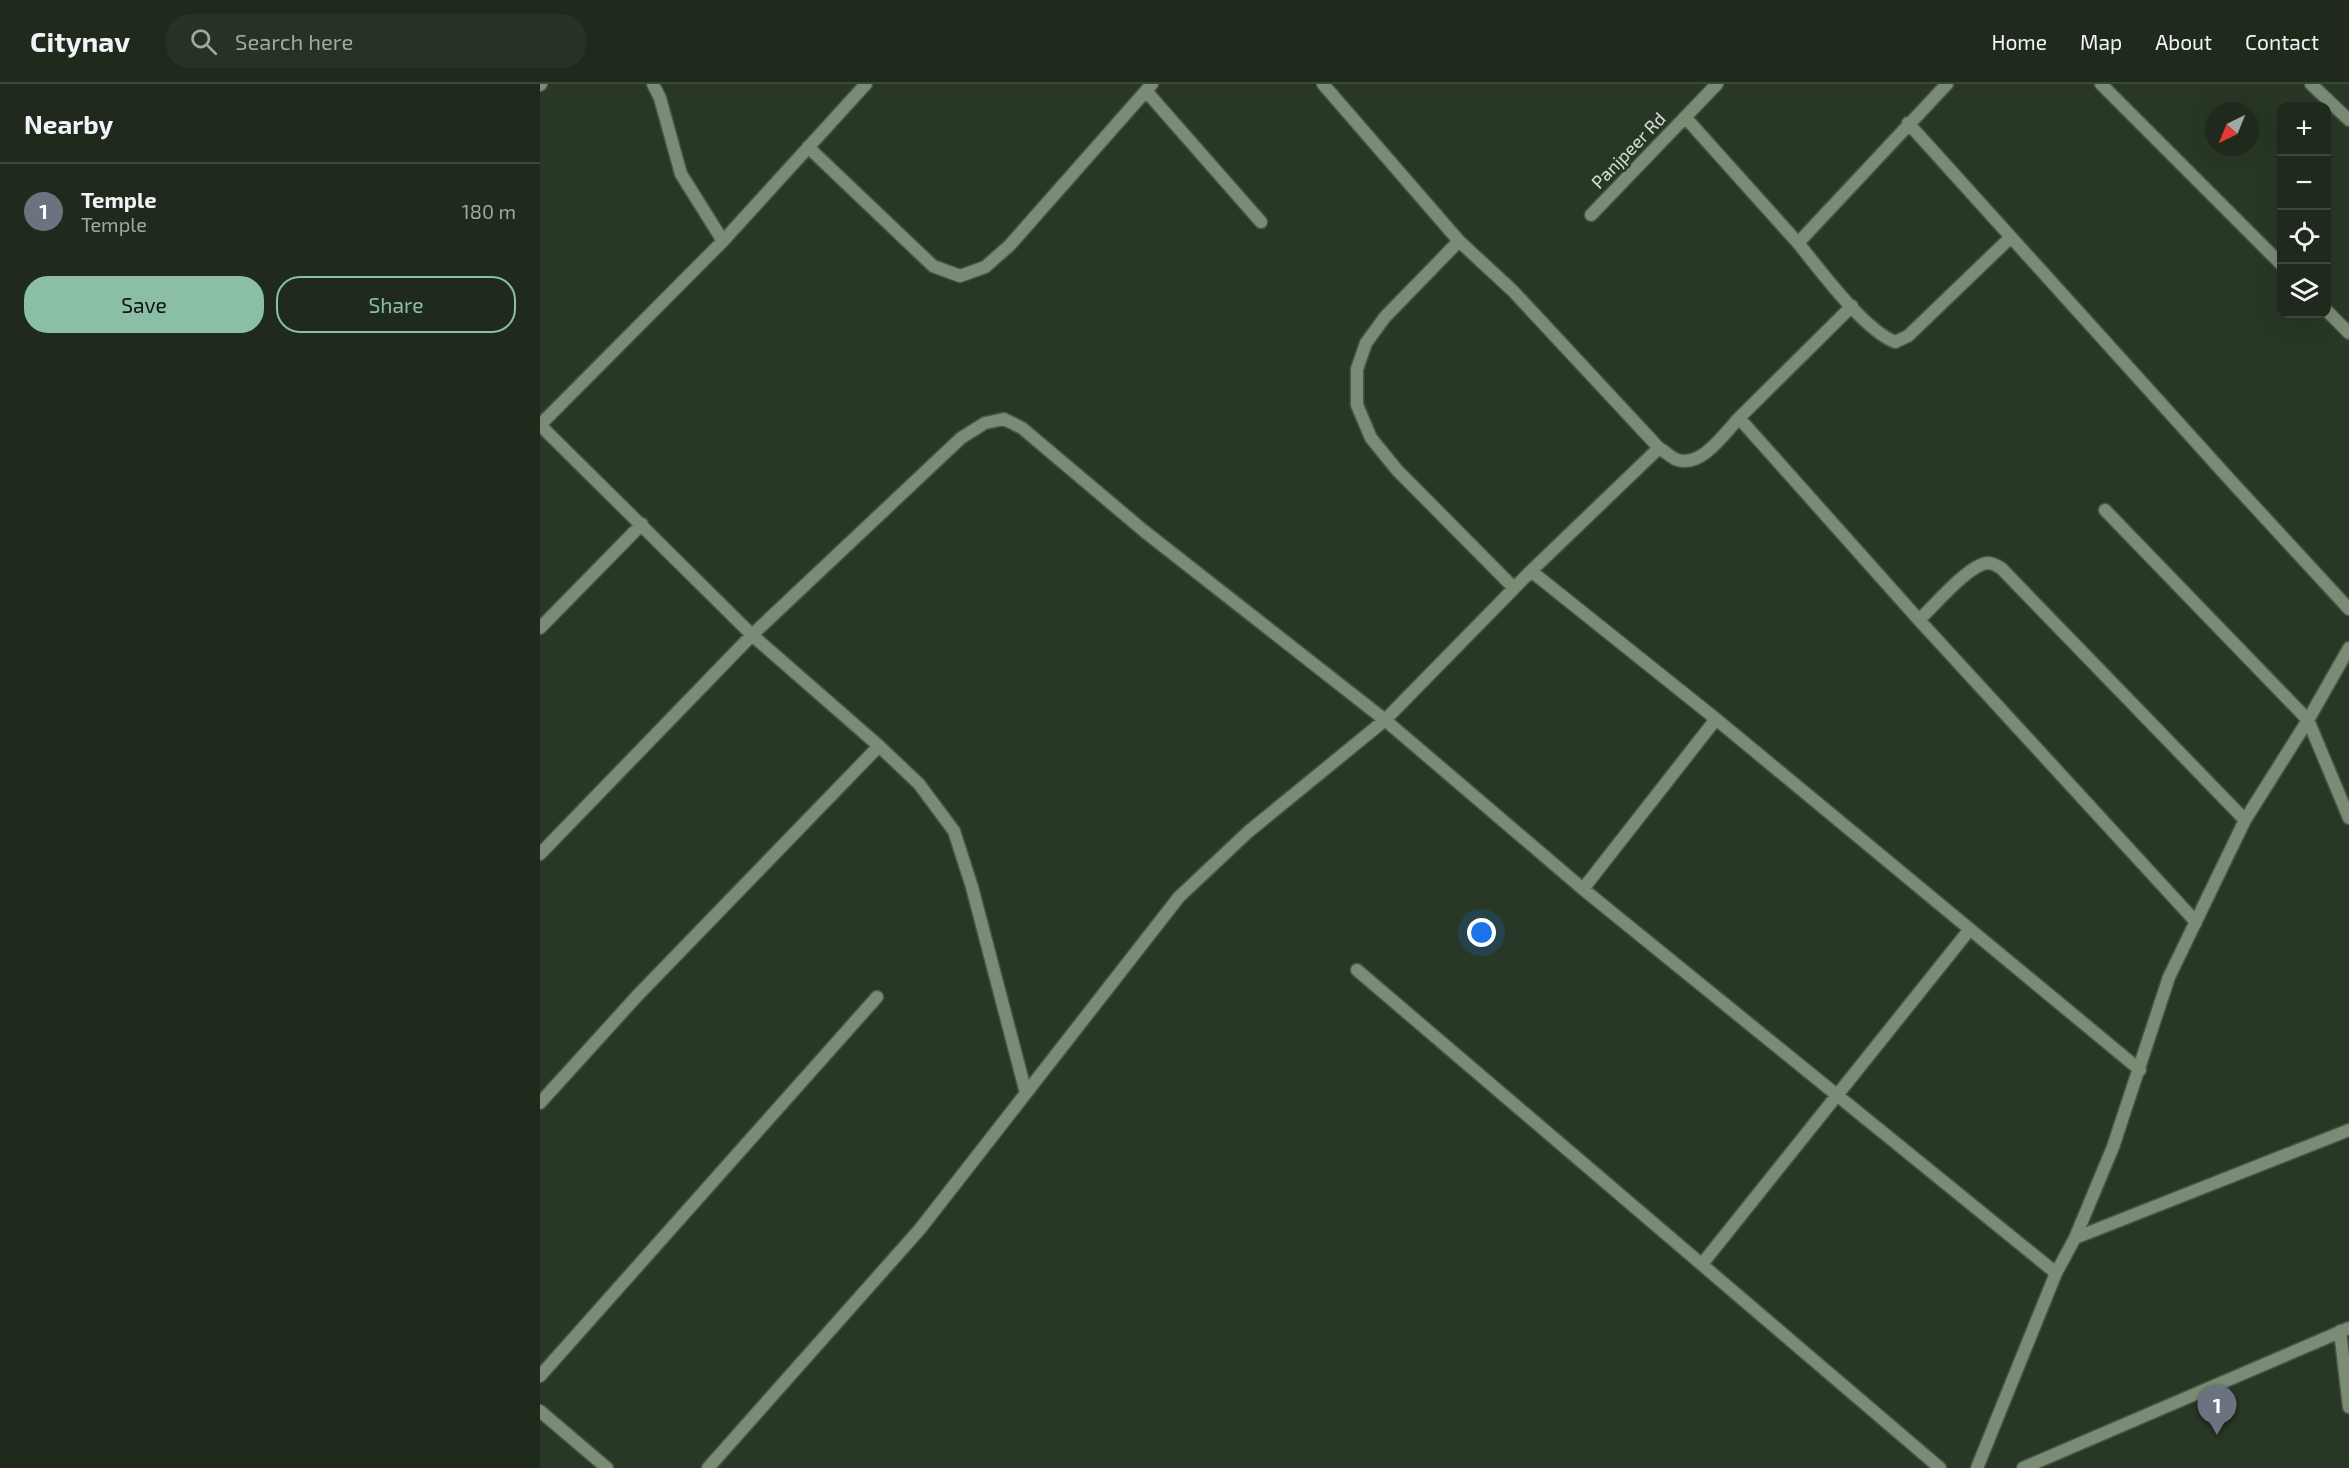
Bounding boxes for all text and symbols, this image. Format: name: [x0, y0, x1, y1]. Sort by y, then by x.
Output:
search box: [166, 14, 586, 68]
text: Citynav: [30, 24, 130, 58]
icon: search: [187, 25, 220, 58]
text: Search here: [235, 28, 353, 54]
text: Home: [1991, 29, 2047, 54]
text: Map: [2080, 29, 2122, 54]
text: About: [2155, 29, 2212, 54]
text: Contact: [2245, 29, 2319, 54]
north arrow: [2205, 102, 2259, 156]
map controls: [2277, 102, 2331, 318]
button: +: [2277, 102, 2331, 156]
street label: Panjpeer Rd: [1586, 107, 1670, 193]
text: Nearby: [24, 108, 113, 139]
button: −: [2277, 156, 2331, 210]
text: Temple: [81, 186, 157, 212]
text: 1: [39, 199, 48, 223]
text: 180 m: [462, 199, 516, 223]
button: locate: [2277, 210, 2331, 264]
text: Temple: [81, 212, 147, 236]
button: layers: [2277, 264, 2331, 318]
button: Save: [24, 276, 264, 333]
button: Share: [276, 276, 516, 333]
your location: [1467, 918, 1496, 947]
pin: 1: [2198, 1386, 2236, 1435]

